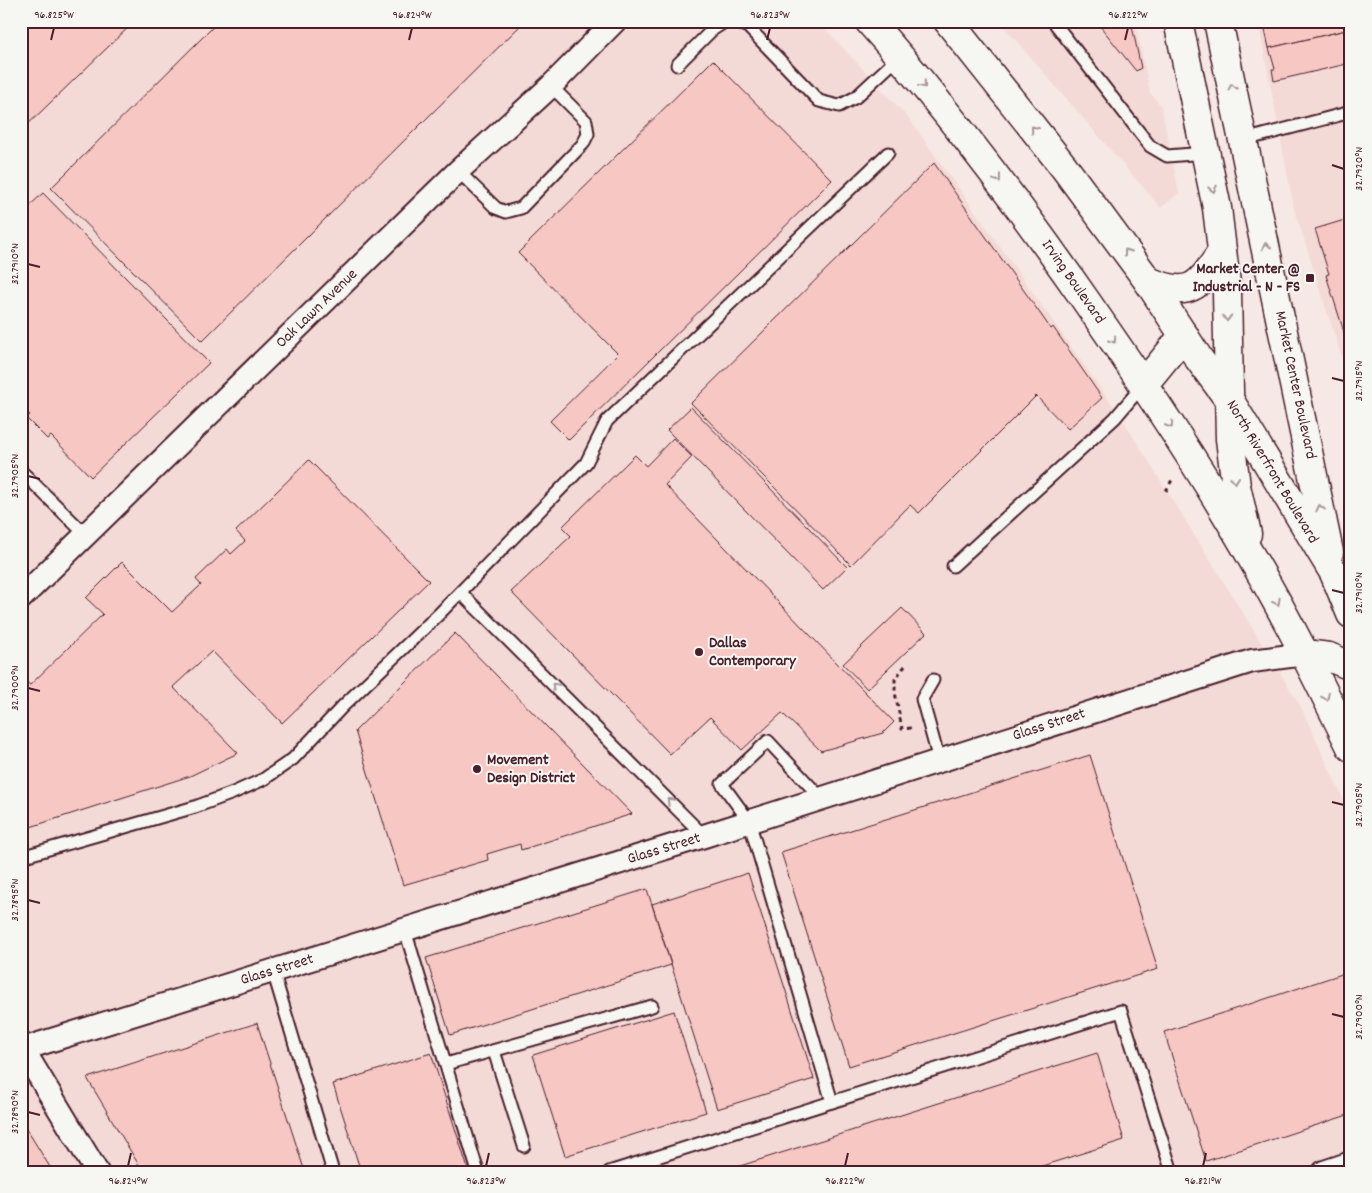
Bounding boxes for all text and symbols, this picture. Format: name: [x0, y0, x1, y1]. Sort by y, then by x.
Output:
text: 96.825°W: [34, 7, 74, 24]
text: 96.824°W: [392, 7, 432, 24]
text: 96.823°W: [750, 7, 790, 24]
text: 96.822°W: [1108, 7, 1148, 24]
one-way arrow: [918, 79, 927, 88]
one-way arrow: [1228, 83, 1238, 92]
one-way arrow: [1031, 126, 1039, 135]
text: 32.7920°N: [1351, 147, 1368, 191]
one-way arrow: [993, 173, 1001, 182]
one-way arrow: [1207, 184, 1218, 193]
street label: Irving Boulevard: [1035, 235, 1111, 329]
one-way arrow: [1261, 242, 1272, 251]
text: 32.7910°N: [7, 243, 24, 285]
one-way arrow: [1124, 249, 1132, 258]
place label: Market Center @ Industrial - N - FS: [1193, 258, 1300, 299]
street label: Oak Lawn Avenue: [271, 264, 363, 354]
marker: Market Center @ Industrial - N - FS: [1304, 272, 1316, 284]
street label: Market Center Boulevard: [1268, 309, 1322, 461]
one-way arrow: [1222, 314, 1233, 322]
one-way arrow: [1107, 334, 1116, 343]
text: 32.7915°N: [1351, 361, 1368, 401]
street label: North Riverfront Boulevard: [1220, 396, 1324, 548]
one-way arrow: [1164, 420, 1174, 429]
text: 32.7905°N: [7, 454, 24, 498]
one-way arrow: [1229, 476, 1240, 484]
one-way arrow: [1316, 504, 1326, 513]
text: 32.7910°N: [1351, 572, 1368, 614]
one-way arrow: [1270, 597, 1280, 606]
place label: Dallas Contemporary: [709, 632, 797, 673]
marker: Dallas Contemporary: [693, 646, 705, 658]
text: 32.7900°N: [7, 665, 24, 711]
one-way arrow: [551, 683, 560, 692]
one-way arrow: [1320, 692, 1330, 701]
street label: Glass Street: [1010, 702, 1088, 748]
place label: Movement Design District: [487, 749, 575, 790]
marker: Movement Design District: [471, 763, 483, 775]
text: 32.7905°N: [1351, 783, 1368, 827]
one-way arrow: [667, 798, 676, 807]
street label: Glass Street: [625, 827, 704, 871]
text: 32.7895°N: [7, 879, 24, 921]
street label: Glass Street: [238, 948, 317, 992]
text: 32.7900°N: [1351, 994, 1368, 1040]
text: 32.7890°N: [7, 1090, 24, 1134]
text: 96.824°W: [108, 1173, 148, 1190]
text: 96.823°W: [466, 1173, 506, 1190]
text: 96.822°W: [825, 1173, 865, 1190]
text: 96.821°W: [1185, 1173, 1222, 1190]

